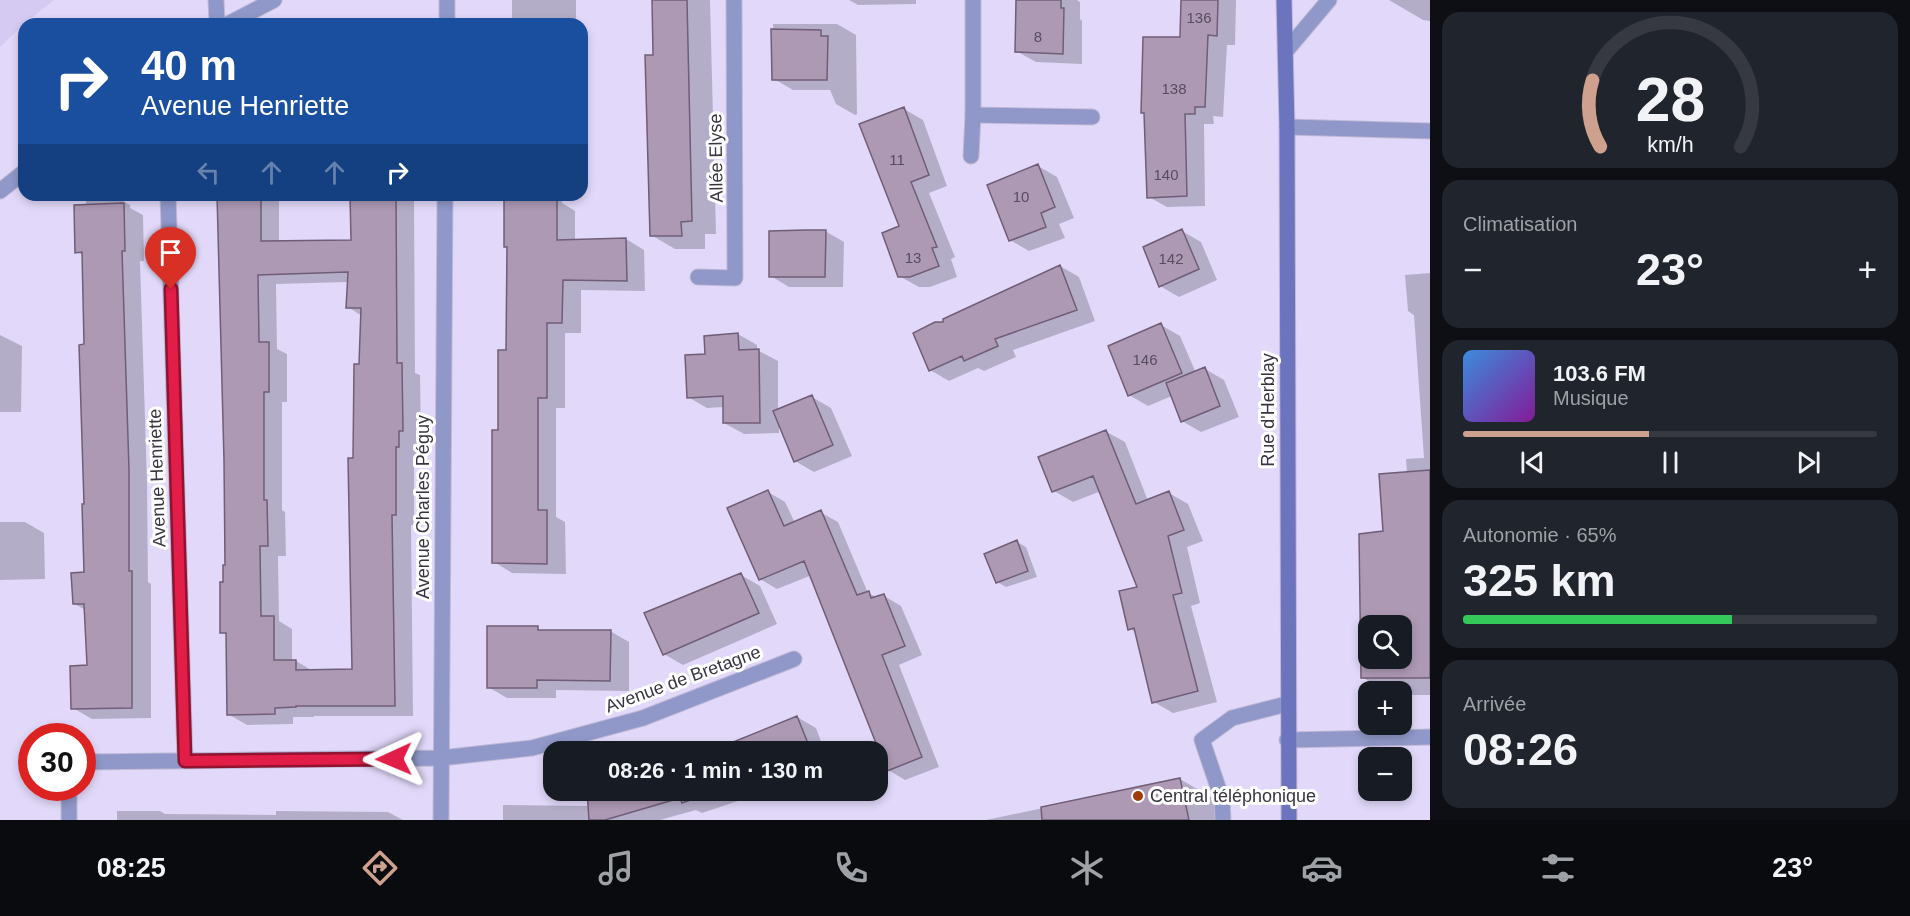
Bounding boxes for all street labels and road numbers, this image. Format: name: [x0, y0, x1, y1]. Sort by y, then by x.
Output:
street label: Allée Elyse: [705, 113, 727, 203]
street label: Rue d'Herblay: [1258, 353, 1278, 467]
street label: Avenue Henriette: [145, 408, 169, 548]
street label: Avenue Charles Péguy: [413, 415, 433, 599]
street label: Avenue de Bretagne: [603, 642, 763, 716]

